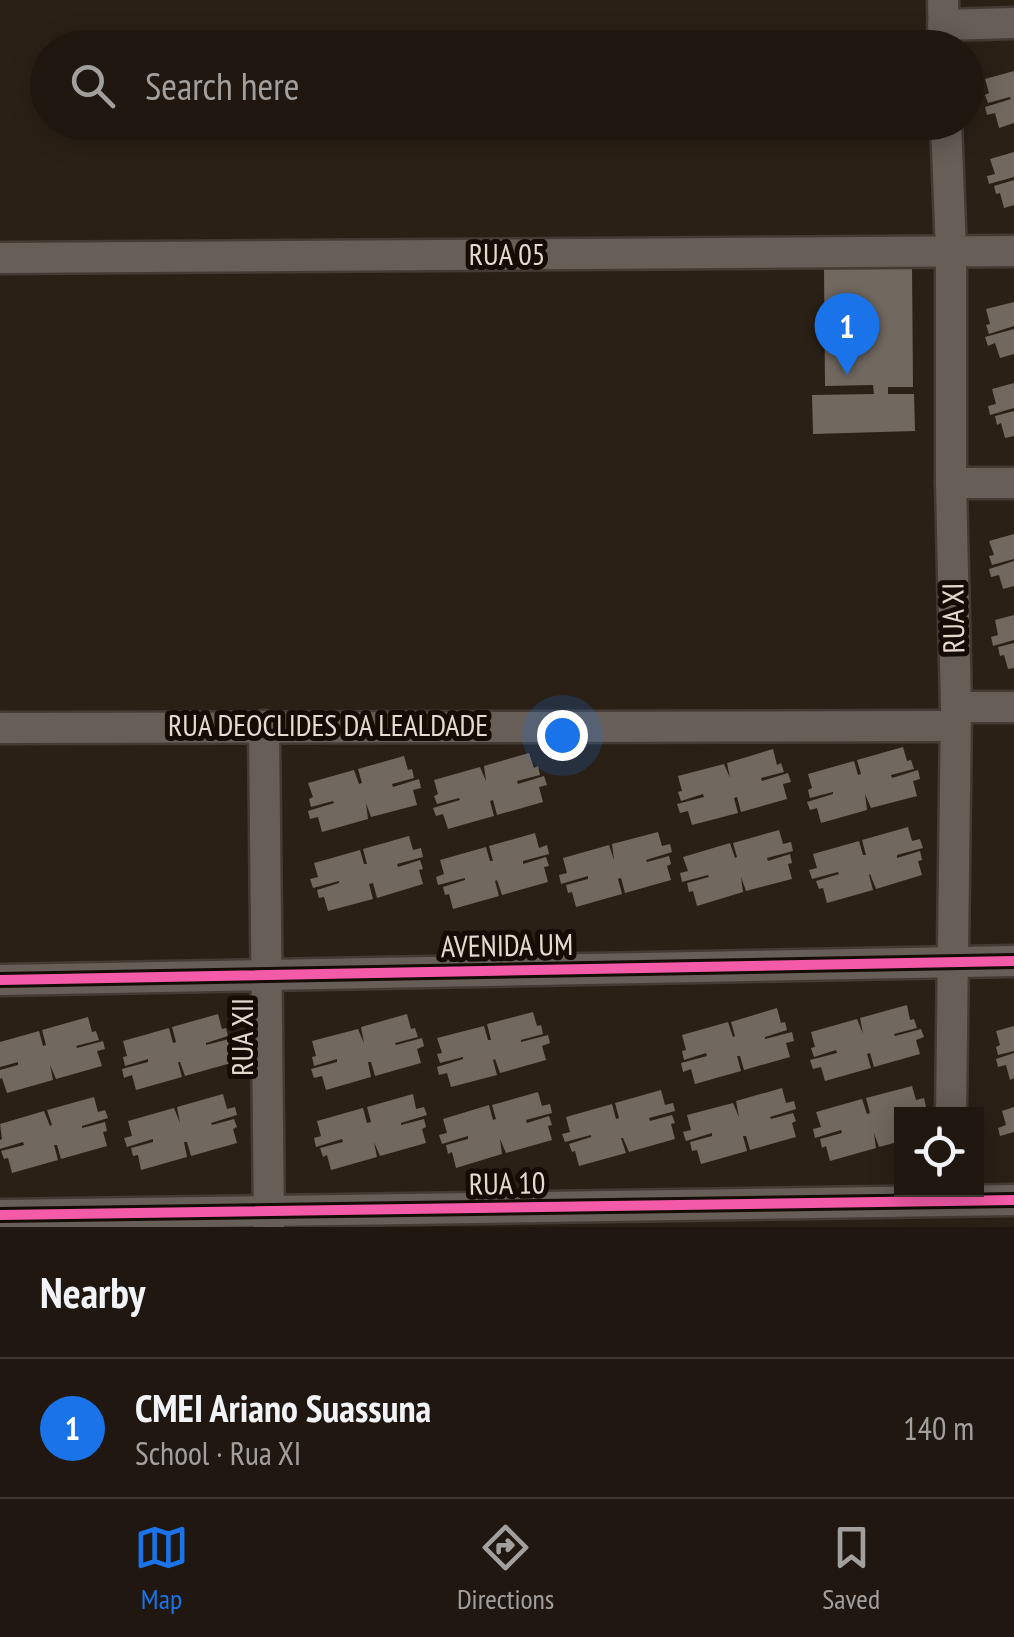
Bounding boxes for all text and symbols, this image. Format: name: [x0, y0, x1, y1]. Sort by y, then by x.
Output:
search box: [30, 30, 984, 140]
icon: search: [65, 58, 120, 113]
text: Search here: [145, 61, 299, 110]
street label: RUA 05: [469, 234, 545, 273]
pin: 1: [814, 292, 880, 375]
street label: RUA XI: [932, 582, 973, 654]
street label: RUA DEOCLIDES DA LEALDADE: [168, 705, 488, 744]
your location: [537, 710, 588, 761]
street label: AVENIDA UM: [440, 924, 573, 965]
street label: RUA XII: [222, 998, 261, 1076]
map controls: [894, 1107, 984, 1197]
button: locate: [894, 1107, 984, 1197]
street label: RUA 10: [468, 1162, 546, 1203]
text: Nearby: [40, 1265, 145, 1320]
text: CMEI Ariano Suassuna: [135, 1383, 431, 1432]
text: 1: [65, 1407, 80, 1449]
text: 140 m: [903, 1407, 974, 1449]
text: School · Rua XI: [135, 1432, 301, 1474]
tab: Map: [134, 1520, 189, 1617]
tab: Directions: [457, 1520, 554, 1617]
tab: Saved: [822, 1520, 880, 1617]

